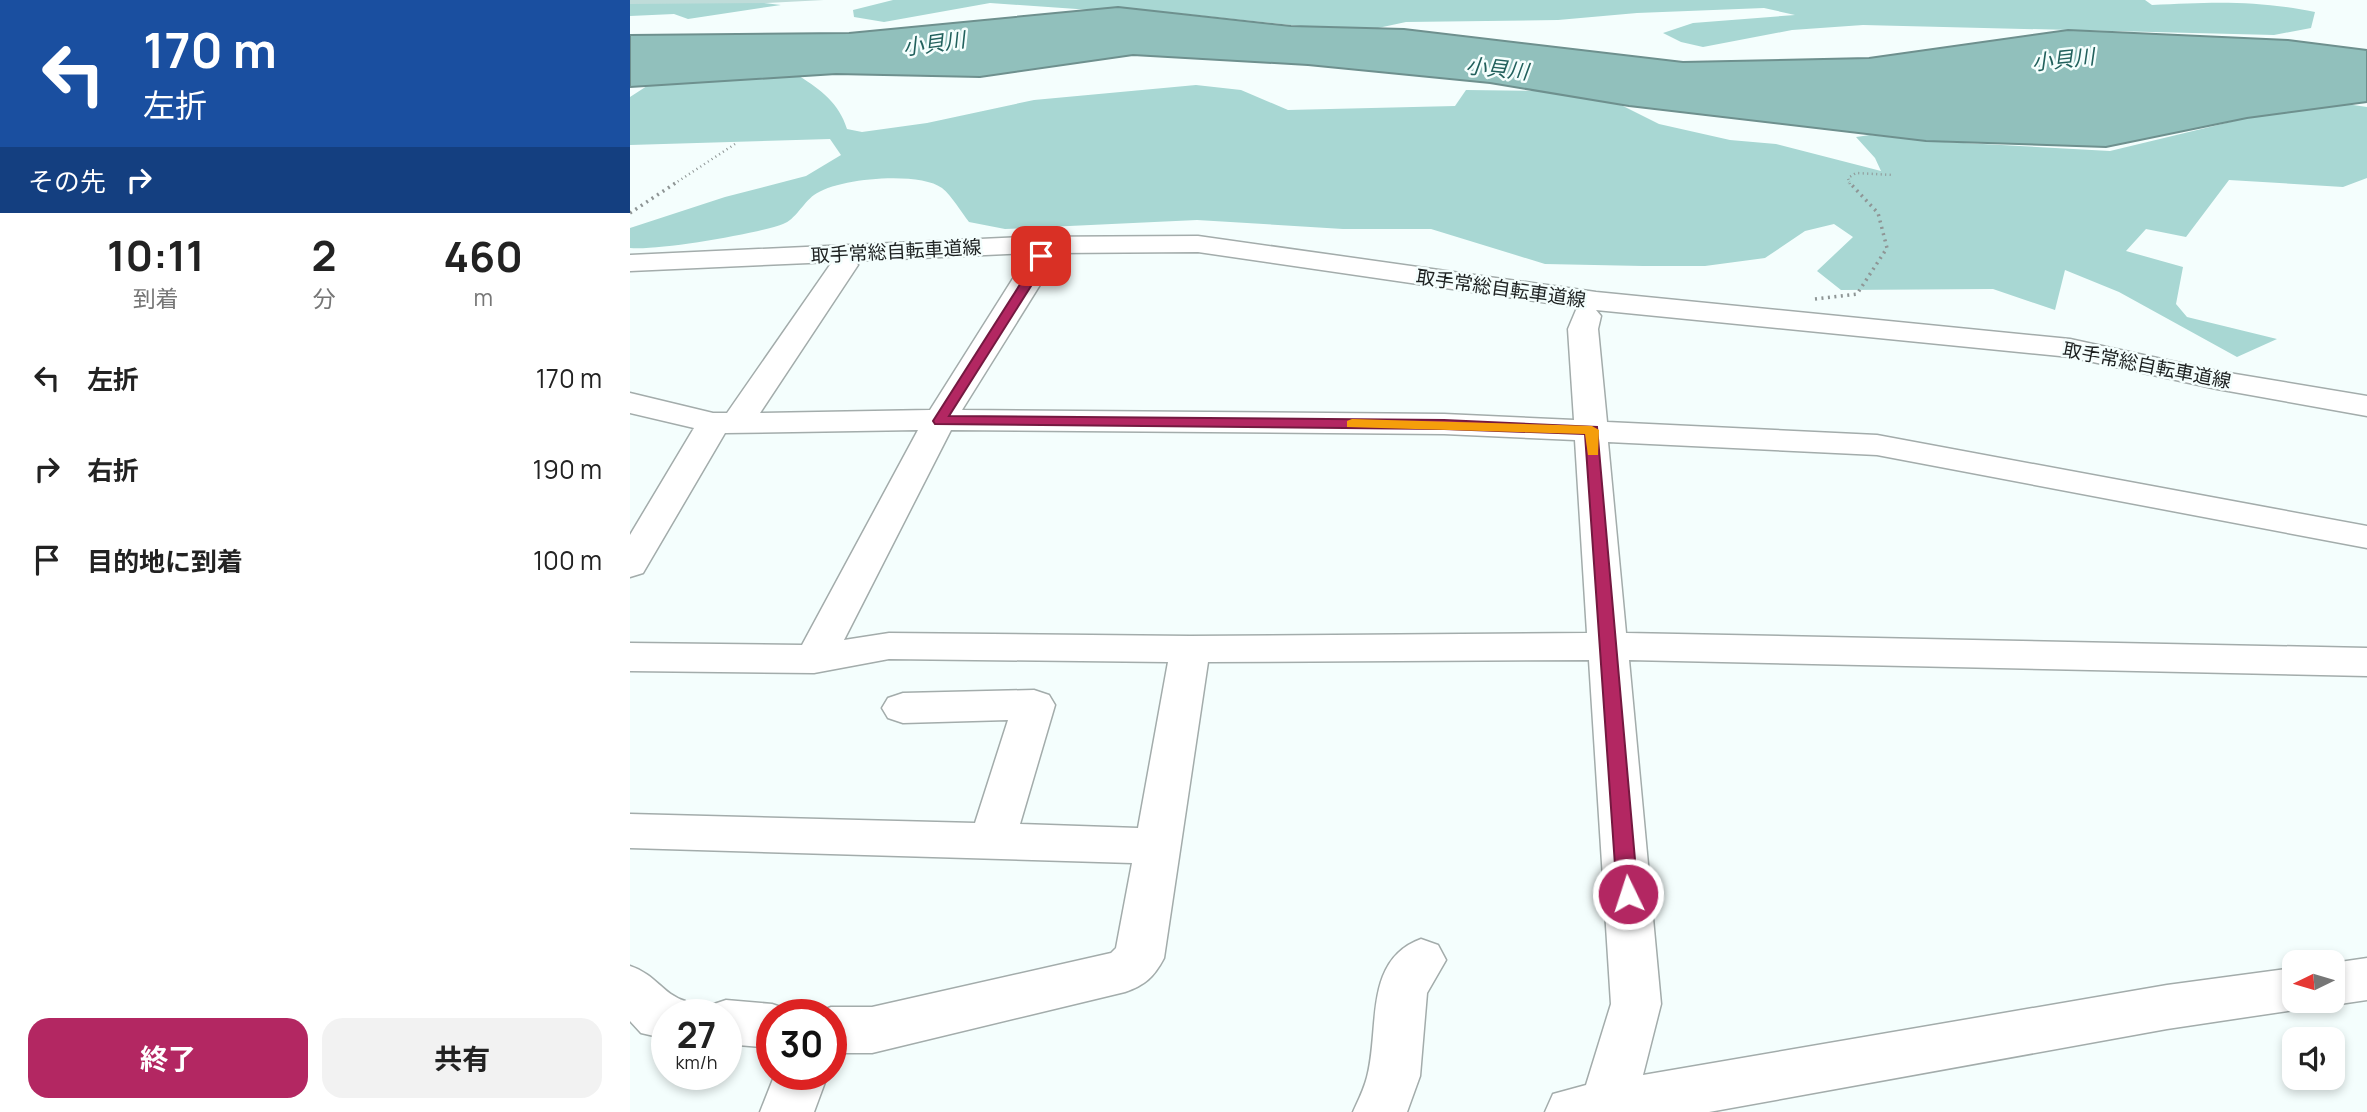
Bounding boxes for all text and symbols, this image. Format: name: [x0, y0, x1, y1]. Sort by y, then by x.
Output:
text: 170 m: [143, 16, 277, 83]
water label: 小貝川: [901, 24, 969, 61]
icon: left: [28, 28, 119, 119]
water label: 小貝川: [2030, 42, 2098, 76]
water label: 小貝川: [1464, 51, 1532, 85]
text: 左折: [143, 83, 207, 127]
icon: right: [120, 161, 158, 199]
text: その先: [28, 163, 106, 199]
text: 10:11: [107, 226, 204, 284]
text: 2: [311, 226, 336, 284]
pin: [1011, 226, 1071, 286]
text: 460: [444, 227, 523, 285]
street label: 取手常総自転車道線: [810, 234, 982, 268]
icon: arrive: [1022, 237, 1060, 275]
street label: 取手常総自転車道線: [1415, 263, 1587, 313]
text: m: [473, 281, 493, 313]
text: 到着: [133, 282, 179, 314]
text: 分: [312, 282, 335, 314]
street label: 取手常総自転車道線: [2061, 336, 2233, 394]
icon: left: [28, 359, 66, 397]
text: 170 m: [536, 360, 602, 396]
text: 左折: [87, 361, 139, 397]
icon: right: [28, 450, 66, 488]
text: 190 m: [533, 451, 602, 487]
text: 右折: [87, 452, 139, 488]
icon: arrive: [28, 541, 66, 579]
text: 100 m: [533, 542, 602, 578]
text: 目的地に到着: [87, 543, 243, 579]
position arrow: [1591, 857, 1665, 931]
north arrow: [2282, 950, 2345, 1013]
map controls: [2282, 950, 2345, 1090]
speed limit sign: 30: [756, 999, 847, 1090]
text: 27: [677, 1011, 716, 1059]
button: 終了: [28, 1018, 308, 1098]
button: 共有: [322, 1018, 602, 1098]
button: sound: [2282, 1027, 2345, 1090]
text: km/h: [676, 1050, 717, 1074]

